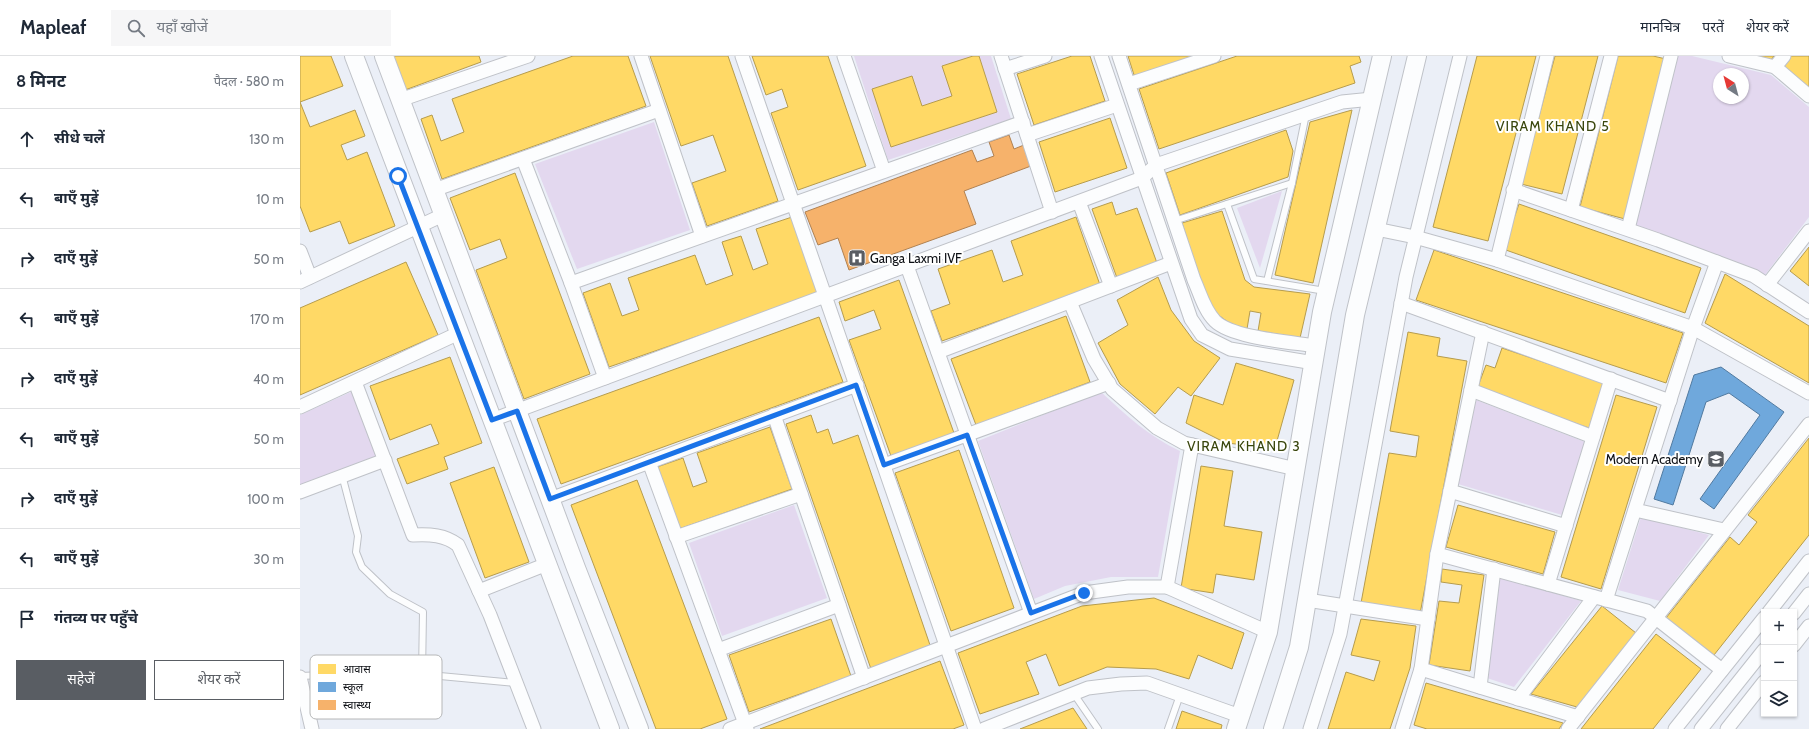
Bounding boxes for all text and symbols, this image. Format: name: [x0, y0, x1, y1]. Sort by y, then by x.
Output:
search box: [111, 10, 391, 46]
text: Mapleaf: [20, 16, 87, 39]
icon: search: [125, 17, 147, 39]
text: यहाँ खोजें: [157, 18, 208, 36]
text: मानचित्र: [1640, 18, 1680, 36]
text: परतें: [1702, 18, 1724, 36]
text: शेयर करें: [1746, 18, 1789, 36]
north arrow: [1713, 68, 1749, 104]
text: 8 मिनट: [16, 71, 66, 91]
text: पैदल · 580 m: [214, 73, 284, 89]
district label: VIRAM KHAND 5: [1496, 117, 1610, 135]
icon: ahead: [16, 128, 38, 150]
text: सीधे चलें: [54, 129, 105, 147]
text: 130 m: [249, 131, 284, 147]
route start: [389, 167, 407, 185]
icon: left: [16, 188, 38, 210]
text: बाएँ मुड़ें: [54, 189, 99, 207]
text: 10 m: [256, 191, 284, 207]
icon: right: [16, 248, 38, 270]
hospital icon: Ganga Laxmi IVF: [847, 248, 867, 268]
text: दाएँ मुड़ें: [54, 249, 98, 267]
place label: Ganga Laxmi IVF: [870, 250, 962, 266]
text: 50 m: [254, 251, 284, 267]
icon: left: [16, 308, 38, 330]
text: बाएँ मुड़ें: [54, 309, 99, 327]
text: 170 m: [250, 311, 284, 327]
icon: right: [16, 368, 38, 390]
text: दाएँ मुड़ें: [54, 369, 98, 387]
text: 40 m: [253, 371, 284, 387]
icon: left: [16, 428, 38, 450]
text: बाएँ मुड़ें: [54, 429, 99, 447]
text: 50 m: [254, 431, 284, 447]
district label: VIRAM KHAND 3: [1187, 437, 1301, 455]
school or university icon: Modern Academy: [1706, 449, 1726, 469]
place label: Modern Academy: [1606, 451, 1703, 467]
icon: right: [16, 488, 38, 510]
text: दाएँ मुड़ें: [54, 489, 98, 507]
text: 100 m: [247, 491, 284, 507]
icon: left: [16, 548, 38, 570]
text: बाएँ मुड़ें: [54, 549, 99, 567]
text: 30 m: [254, 551, 284, 567]
route end: [1075, 584, 1093, 602]
icon: arrive: [16, 608, 38, 630]
text: गंतव्य पर पहुँचे: [54, 609, 138, 627]
map controls: [1761, 609, 1797, 717]
button: +: [1761, 609, 1797, 645]
button: −: [1761, 645, 1797, 681]
legend: [310, 655, 442, 719]
button: सहेजें: [16, 660, 146, 700]
button: शेयर करें: [154, 660, 284, 700]
text: आवास: [343, 662, 371, 676]
text: स्कूल: [343, 680, 364, 695]
button: layers: [1761, 681, 1797, 717]
text: स्वास्थ्य: [343, 698, 372, 712]

